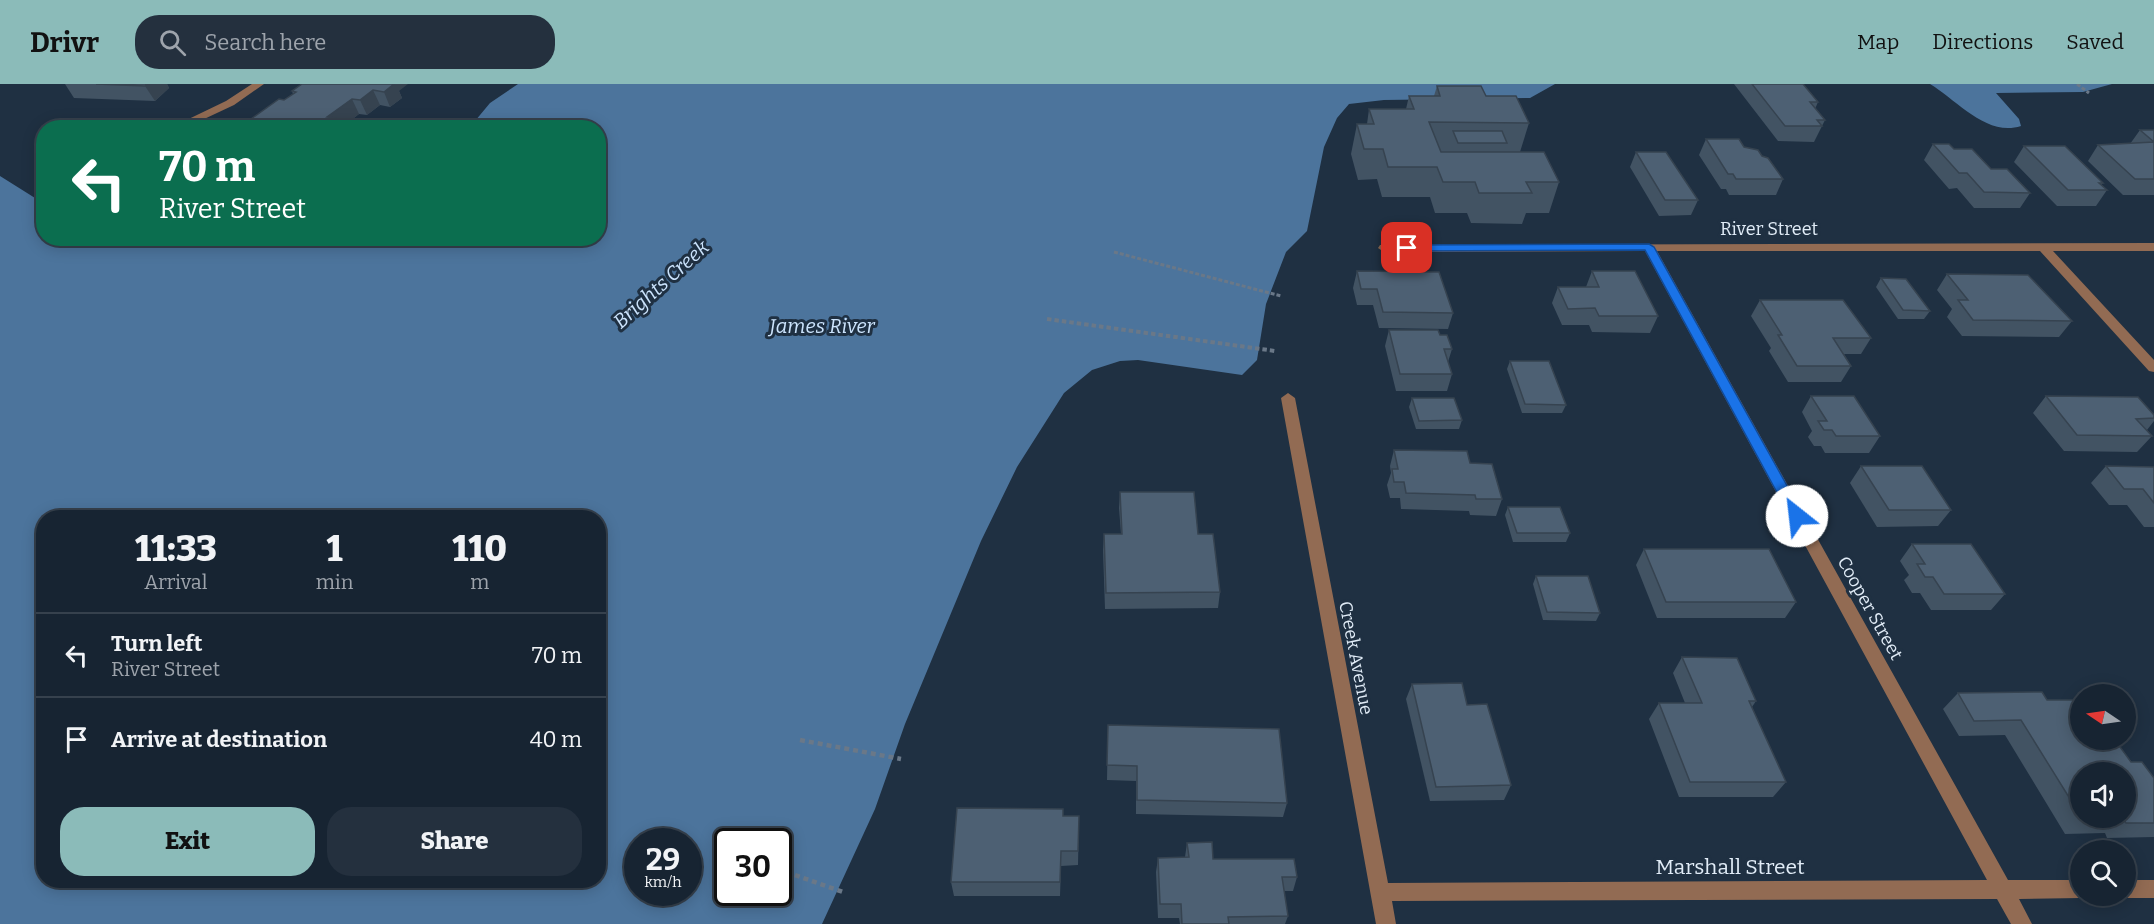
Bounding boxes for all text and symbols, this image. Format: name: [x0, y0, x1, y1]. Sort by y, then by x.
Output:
search box: [135, 15, 555, 69]
text: Drivr: [30, 26, 99, 59]
icon: search: [156, 26, 189, 59]
text: Search here: [204, 29, 326, 56]
text: Map: [1857, 29, 1899, 55]
text: Directions: [1932, 29, 2033, 55]
text: Saved: [2066, 29, 2124, 55]
text: 70 m: [159, 142, 255, 192]
icon: left: [60, 144, 138, 222]
text: River Street: [159, 193, 306, 225]
street label: River Street: [1720, 218, 1818, 240]
pin: [1381, 222, 1432, 273]
icon: arrive: [1390, 231, 1423, 264]
water label: Brights Creek: [608, 235, 714, 333]
water label: James River: [767, 314, 876, 338]
position arrow: [1765, 484, 1829, 548]
text: 11:33: [135, 527, 217, 571]
text: 1: [327, 527, 343, 571]
text: 110: [452, 527, 507, 571]
street label: Cooper Street: [1833, 552, 1908, 664]
text: Arrival: [144, 570, 208, 594]
text: min: [316, 570, 353, 594]
text: m: [470, 570, 489, 594]
street label: Creek Avenue: [1334, 599, 1378, 717]
text: Turn left: [111, 630, 203, 657]
icon: left: [60, 639, 93, 672]
text: 70 m: [532, 642, 582, 669]
text: River Street: [111, 657, 220, 681]
north arrow: [2070, 684, 2136, 750]
map controls: [2070, 684, 2136, 906]
icon: arrive: [60, 723, 93, 756]
text: Arrive at destination: [111, 726, 327, 753]
text: 40 m: [530, 726, 582, 753]
button: sound: [2070, 762, 2136, 828]
button: Exit: [60, 807, 315, 876]
button: Share: [327, 807, 582, 876]
speed limit sign: 30: [714, 828, 792, 906]
button: search: [2070, 840, 2136, 906]
text: 29: [646, 842, 680, 878]
street label: Marshall Street: [1655, 854, 1805, 880]
text: km/h: [644, 873, 682, 891]

